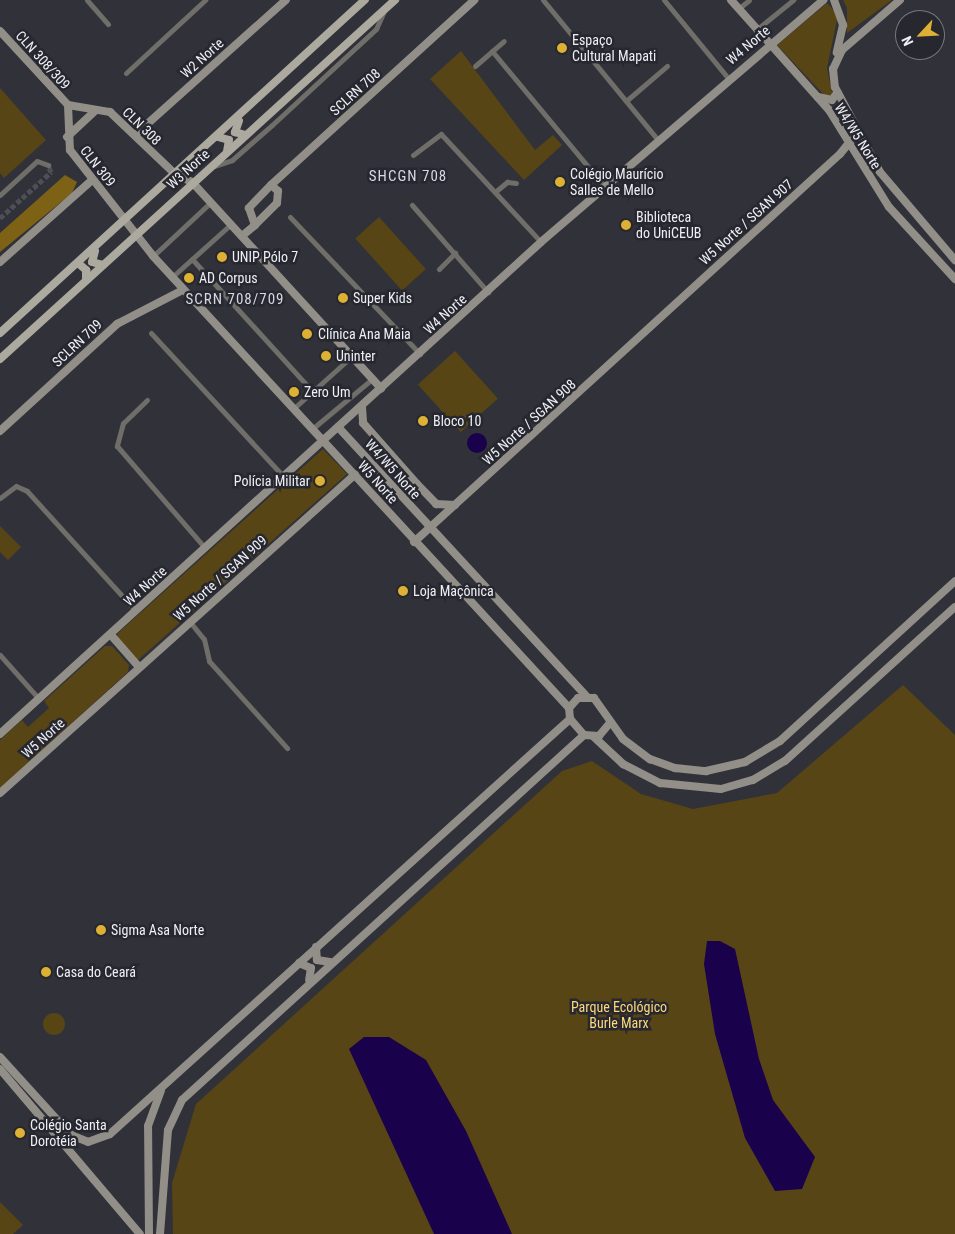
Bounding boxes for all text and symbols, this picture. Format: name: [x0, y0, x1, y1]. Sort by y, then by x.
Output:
north arrow: [895, 10, 945, 60]
street label: W4 Norte: [723, 22, 773, 68]
street label: CLN 308/309: [12, 27, 74, 93]
place label: Espaço Cultural Mapati: [572, 32, 656, 64]
street label: W2 Norte: [177, 34, 227, 82]
text: N: [898, 34, 916, 48]
marker: Espaço Cultural Mapati: [556, 42, 568, 54]
street label: SCLRN 708: [326, 65, 384, 119]
street label: W4/W5 Norte: [831, 100, 885, 172]
street label: CLN 308: [119, 104, 165, 148]
street label: CLN 309: [77, 142, 119, 190]
street label: W3 Norte: [163, 145, 213, 193]
place label: Colégio Maurício Salles de Mello: [570, 166, 663, 198]
district label: SHCGN 708: [368, 168, 448, 186]
marker: Colégio Maurício Salles de Mello: [554, 176, 566, 188]
street label: W5 Norte / SGAN 907: [696, 176, 796, 268]
place label: Biblioteca do UniCEUB: [636, 209, 701, 242]
marker: Biblioteca do UniCEUB: [620, 219, 632, 231]
place label: UNIP Pólo 7: [232, 249, 298, 265]
marker: UNIP Pólo 7: [216, 251, 228, 263]
place label: AD Corpus: [199, 270, 258, 286]
marker: AD Corpus: [183, 272, 195, 284]
place label: Super Kids: [353, 290, 412, 306]
street label: W4 Norte: [420, 290, 470, 338]
district label: SCRN 708/709: [184, 291, 286, 309]
marker: Super Kids: [337, 292, 349, 304]
street label: SCLRN 709: [49, 316, 105, 370]
place label: Clínica Ana Maia: [318, 326, 411, 342]
marker: Clínica Ana Maia: [300, 327, 314, 341]
place label: Uninter: [336, 348, 376, 364]
marker: Uninter: [320, 350, 332, 362]
street label: W5 Norte / SGAN 908: [479, 376, 579, 468]
place label: Zero Um: [304, 384, 351, 400]
marker: Zero Um: [288, 386, 300, 398]
place label: Bloco 10: [433, 413, 481, 429]
marker: Bloco 10: [417, 415, 429, 427]
street label: W4/W5 Norte: [362, 436, 424, 502]
street label: W5 Norte: [354, 457, 402, 507]
place label: Polícia Militar: [234, 473, 310, 489]
marker: Polícia Militar: [314, 475, 326, 487]
street label: W5 Norte / SGAN 909: [170, 532, 270, 624]
street label: W4 Norte: [120, 562, 170, 610]
place label: Loja Maçônica: [413, 583, 494, 599]
marker: Loja Maçônica: [397, 585, 409, 597]
street label: W5 Norte: [18, 714, 68, 762]
place label: Sigma Asa Norte: [111, 922, 204, 938]
marker: Sigma Asa Norte: [95, 924, 107, 936]
place label: Casa do Ceará: [56, 964, 136, 980]
marker: Casa do Ceará: [40, 966, 52, 978]
park label: Parque Ecológico Burle Marx: [571, 999, 667, 1032]
place label: Colégio Santa Dorotéia: [30, 1117, 107, 1150]
marker: Colégio Santa Dorotéia: [14, 1127, 26, 1139]

